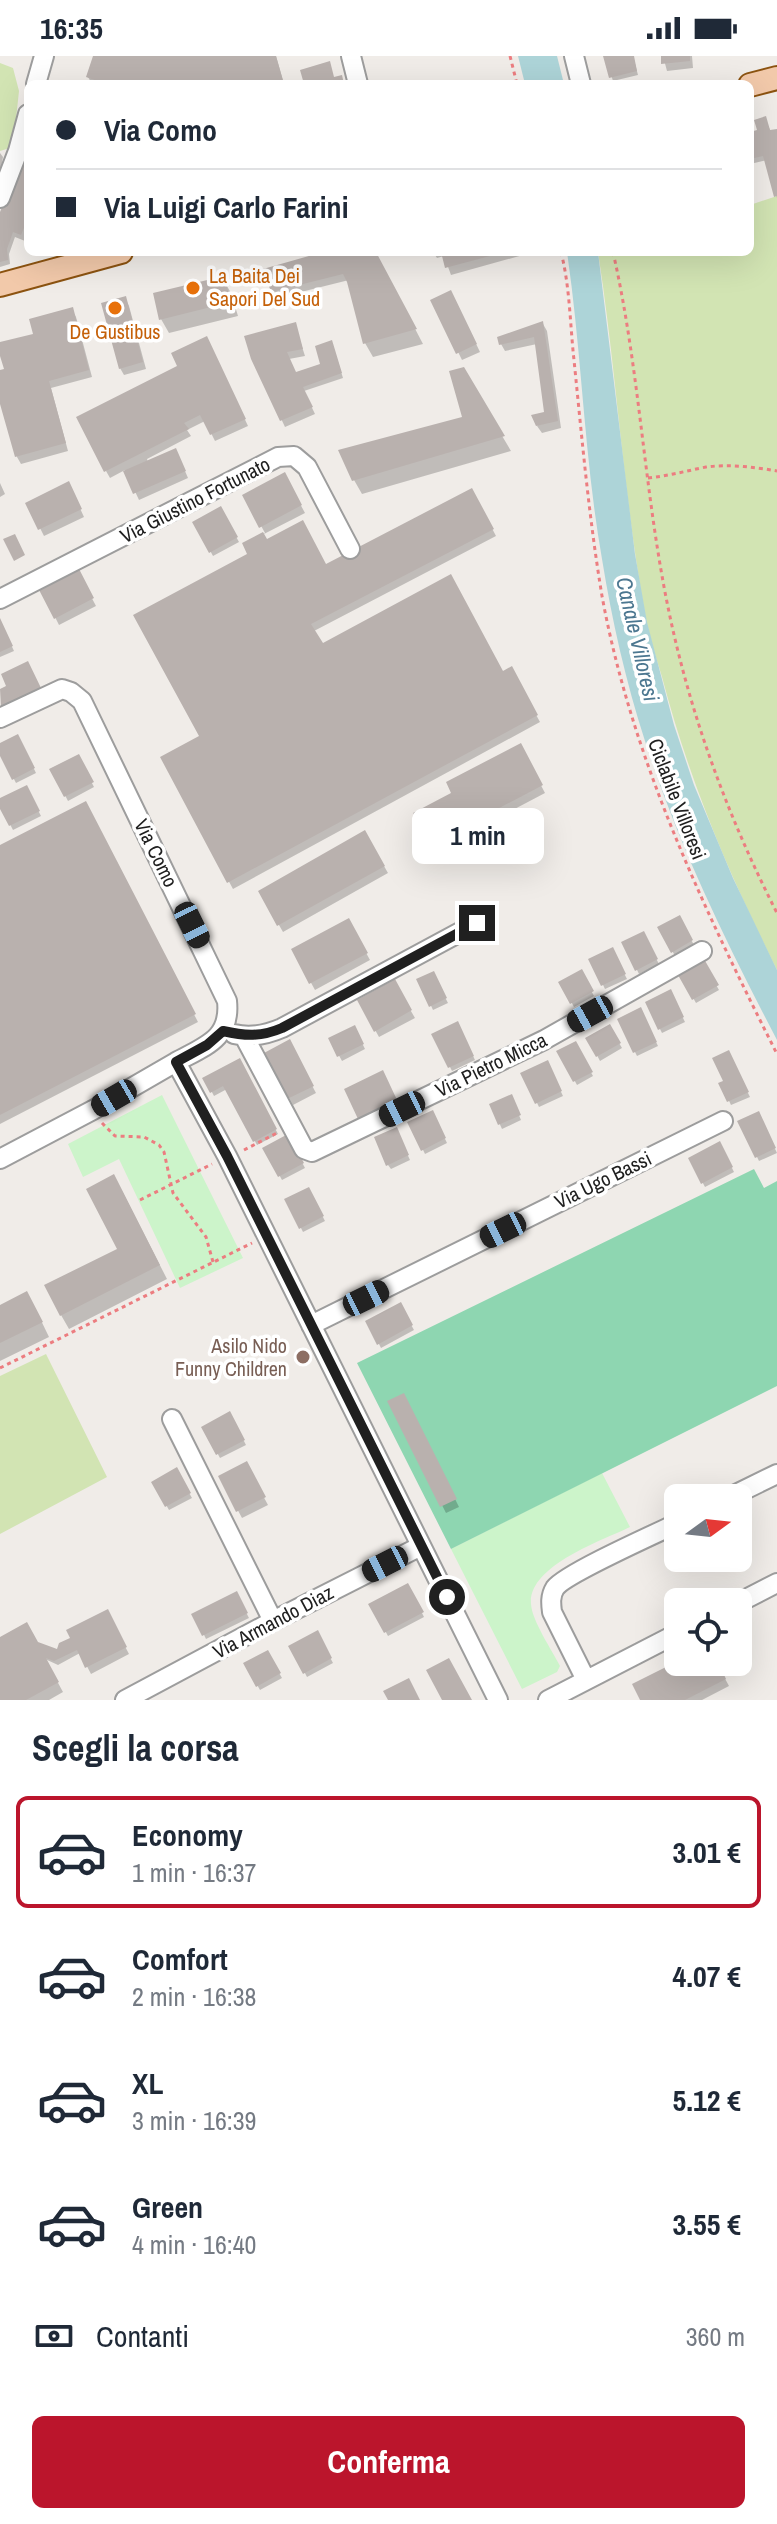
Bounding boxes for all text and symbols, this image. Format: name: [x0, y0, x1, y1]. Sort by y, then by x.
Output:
text: 16:35: [40, 8, 103, 48]
text: Via Como: [104, 110, 217, 150]
text: Via Luigi Carlo Farini: [104, 187, 348, 227]
place label: La Baita Dei Sapori Del Sud: [209, 262, 320, 312]
marker: La Baita Dei Sapori Del Sud: [184, 279, 202, 297]
marker: De Gustibus: [106, 299, 124, 317]
place label: De Gustibus: [69, 318, 161, 345]
street label: Via Giustino Fortunato: [115, 450, 274, 549]
water label: Canale Villoresi: [609, 574, 667, 704]
street label: Ciclabile Villoresi: [642, 735, 713, 863]
callout: 1 min: [411, 807, 543, 863]
street label: Via Como: [128, 814, 185, 891]
text: 1 min: [450, 818, 506, 853]
car: [171, 898, 213, 952]
route end: [459, 905, 495, 941]
car: [563, 992, 617, 1036]
street label: Via Pietro Micca: [430, 1026, 551, 1103]
car: [87, 1076, 141, 1120]
car: [375, 1088, 429, 1130]
street label: Via Ugo Bassi: [550, 1144, 656, 1215]
car: [476, 1209, 530, 1251]
car: [339, 1277, 393, 1319]
place label: Asilo Nido Funny Children: [175, 1332, 287, 1382]
marker: Asilo Nido Funny Children: [294, 1348, 312, 1366]
north arrow: [664, 1484, 752, 1572]
map controls: [664, 1484, 752, 1676]
car: [358, 1542, 412, 1586]
street label: Via Armando Diaz: [208, 1578, 338, 1665]
route start: [429, 1579, 465, 1615]
button: locate: [664, 1588, 752, 1676]
text: Scegli la corsa: [32, 1724, 239, 1772]
text: Economy: [132, 1815, 243, 1855]
icon: car: [36, 1816, 108, 1888]
text: 3.01 €: [673, 1832, 741, 1872]
text: 1 min · 16:37: [132, 1855, 256, 1890]
text: Comfort: [132, 1939, 228, 1979]
icon: car: [36, 1940, 108, 2012]
text: 4.07 €: [673, 1956, 741, 1996]
text: 2 min · 16:38: [132, 1979, 256, 2014]
text: XL: [132, 2063, 163, 2103]
icon: car: [36, 2064, 108, 2136]
text: 5.12 €: [673, 2080, 741, 2120]
text: 3 min · 16:39: [132, 2103, 256, 2138]
text: Green: [132, 2187, 203, 2227]
icon: car: [36, 2188, 108, 2260]
text: 3.55 €: [673, 2204, 741, 2244]
text: 4 min · 16:40: [132, 2227, 256, 2262]
icon: cash: [32, 2314, 76, 2358]
text: Contanti: [96, 2316, 189, 2356]
text: 360 m: [686, 2319, 745, 2354]
button: Conferma: [32, 2416, 745, 2508]

